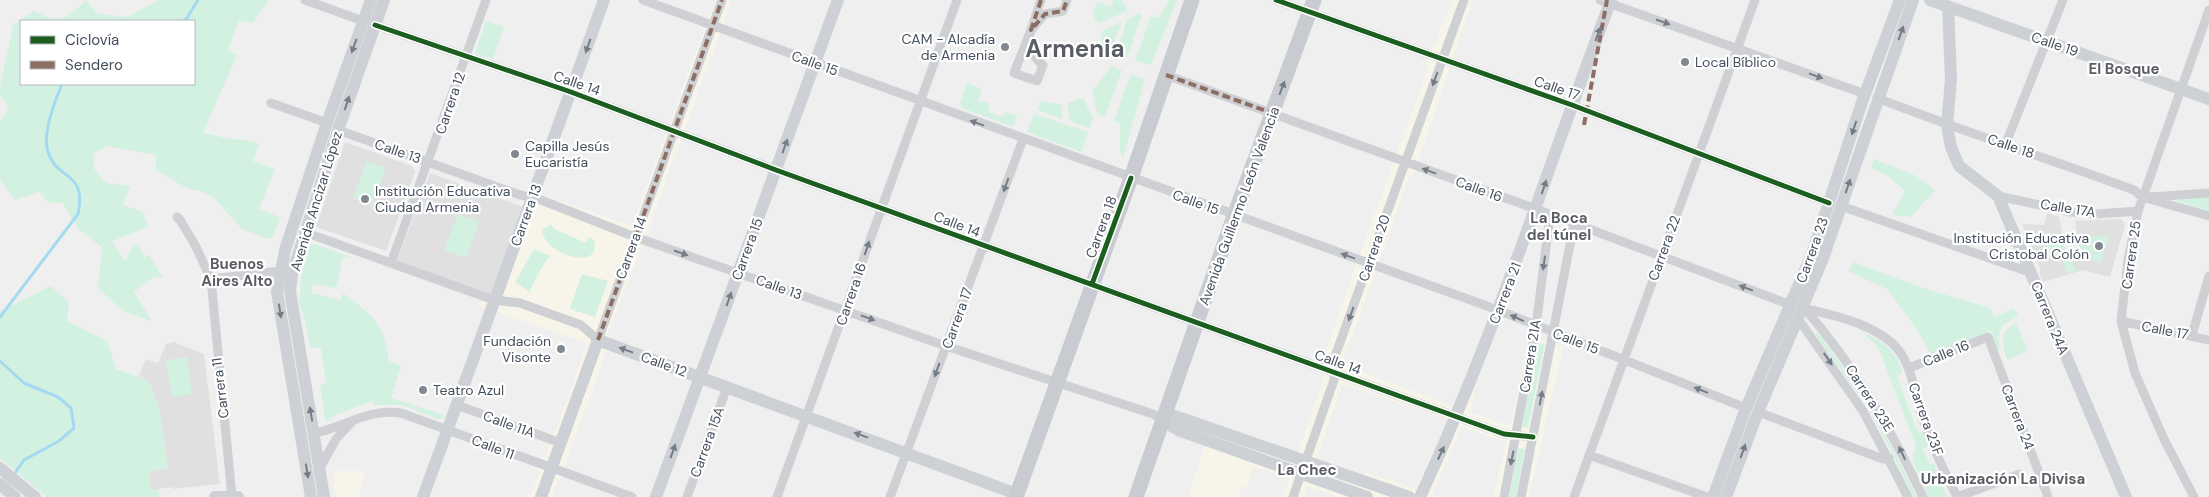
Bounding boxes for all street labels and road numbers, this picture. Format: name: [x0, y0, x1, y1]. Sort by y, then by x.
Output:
street label: Calle 19: [2029, 28, 2081, 61]
street label: Calle 15: [789, 46, 841, 80]
street label: Calle 14: [551, 67, 603, 100]
street label: Carrera 12: [431, 70, 469, 136]
street label: Calle 17: [1532, 72, 1582, 104]
street label: Avenida Guillermo León Valencia: [1195, 104, 1283, 308]
street label: Avenida Ancizar López: [286, 129, 346, 273]
street label: Calle 18: [1985, 130, 2037, 162]
street label: Calle 13: [372, 135, 424, 167]
street label: Calle 16: [1453, 172, 1505, 206]
street label: Carrera 13: [506, 181, 546, 249]
street label: Calle 15: [1170, 185, 1222, 219]
street label: Carrera 18: [1081, 193, 1121, 261]
street label: Calle 17A: [2039, 195, 2097, 221]
street label: Calle 14: [931, 207, 983, 241]
street label: Carrera 20: [1354, 212, 1394, 284]
street label: Carrera 22: [1644, 213, 1684, 283]
street label: Carrera 14: [611, 214, 651, 282]
street label: Carrera 15: [727, 215, 767, 283]
street label: Carrera 23: [1792, 215, 1832, 285]
street label: Carrera 25: [2117, 220, 2145, 290]
street label: Carrera 16: [832, 260, 870, 328]
street label: Carrera 21: [1485, 260, 1525, 326]
street label: Calle 13: [753, 270, 805, 304]
street label: Carrera 24A: [2027, 279, 2073, 357]
street label: Carrera 17: [938, 285, 976, 351]
street label: Calle 17: [2140, 317, 2190, 343]
street label: Carrera 21A: [1515, 318, 1545, 394]
street label: Calle 15: [1550, 324, 1602, 358]
street label: Calle 16: [1920, 336, 1972, 370]
street label: Calle 14: [1312, 345, 1364, 379]
street label: Calle 12: [638, 347, 690, 381]
street label: Carrera 11: [207, 357, 233, 419]
street label: Carrera 23E: [1842, 361, 1898, 435]
street label: Carrera 23F: [1905, 380, 1948, 458]
street label: Carrera 24: [1997, 382, 2039, 453]
street label: Carrera 15A: [686, 404, 728, 480]
street label: Calle 11A: [481, 406, 537, 442]
street label: Calle 11: [469, 431, 517, 463]

